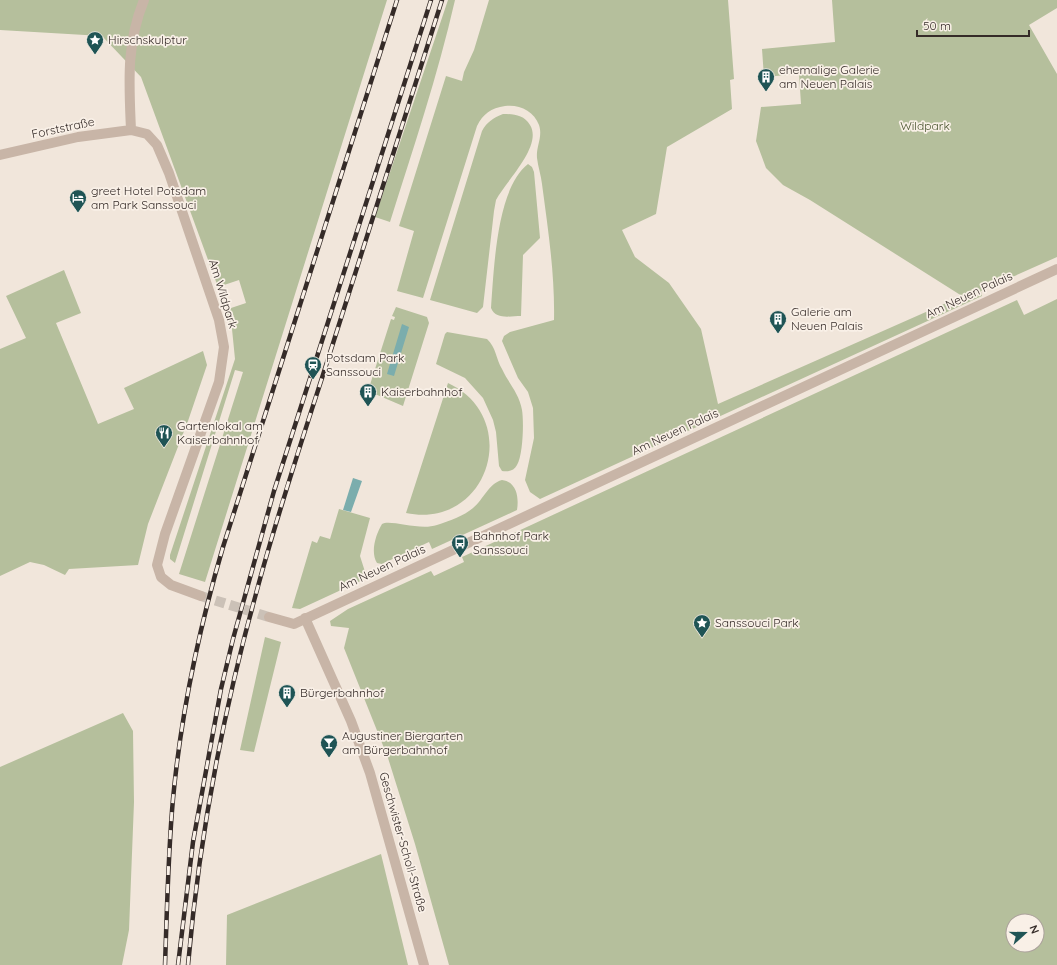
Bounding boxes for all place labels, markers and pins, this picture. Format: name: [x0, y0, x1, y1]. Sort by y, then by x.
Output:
place icon: Hirschskulptur: [85, 30, 105, 55]
place label: Hirschskulptur: [108, 32, 187, 47]
place label: ehemalige Galerie am Neuen Palais: [779, 62, 880, 91]
building icon: ehemalige Galerie am Neuen Palais: [756, 67, 776, 92]
place label: greet Hotel Potsdam am Park Sanssouci: [91, 183, 206, 212]
hotel icon: greet Hotel Potsdam am Park Sanssouci: [68, 188, 88, 213]
place label: Galerie am Neuen Palais: [791, 304, 863, 333]
building icon: Galerie am Neuen Palais: [768, 309, 788, 334]
place label: Potsdam Park Sanssouci: [326, 350, 404, 379]
station icon: Potsdam Park Sanssouci: [303, 355, 323, 380]
building icon: Kaiserbahnhof: [358, 382, 378, 407]
place label: Kaiserbahnhof: [381, 384, 463, 399]
place label: Gartenlokal am Kaiserbahnhof: [177, 418, 263, 447]
restaurant icon: Gartenlokal am Kaiserbahnhof: [154, 423, 174, 448]
place label: Bahnhof Park Sanssouci: [473, 528, 549, 557]
bus stop icon: Bahnhof Park Sanssouci: [450, 533, 470, 558]
place icon: Sanssouci Park: [692, 613, 712, 638]
place label: Sanssouci Park: [715, 615, 799, 630]
building icon: Bürgerbahnhof: [277, 683, 297, 708]
place label: Bürgerbahnhof: [300, 685, 385, 700]
place label: Augustiner Biergarten am Bürgerbahnhof: [342, 728, 463, 757]
bar icon: Augustiner Biergarten am Bürgerbahnhof: [319, 733, 339, 758]

